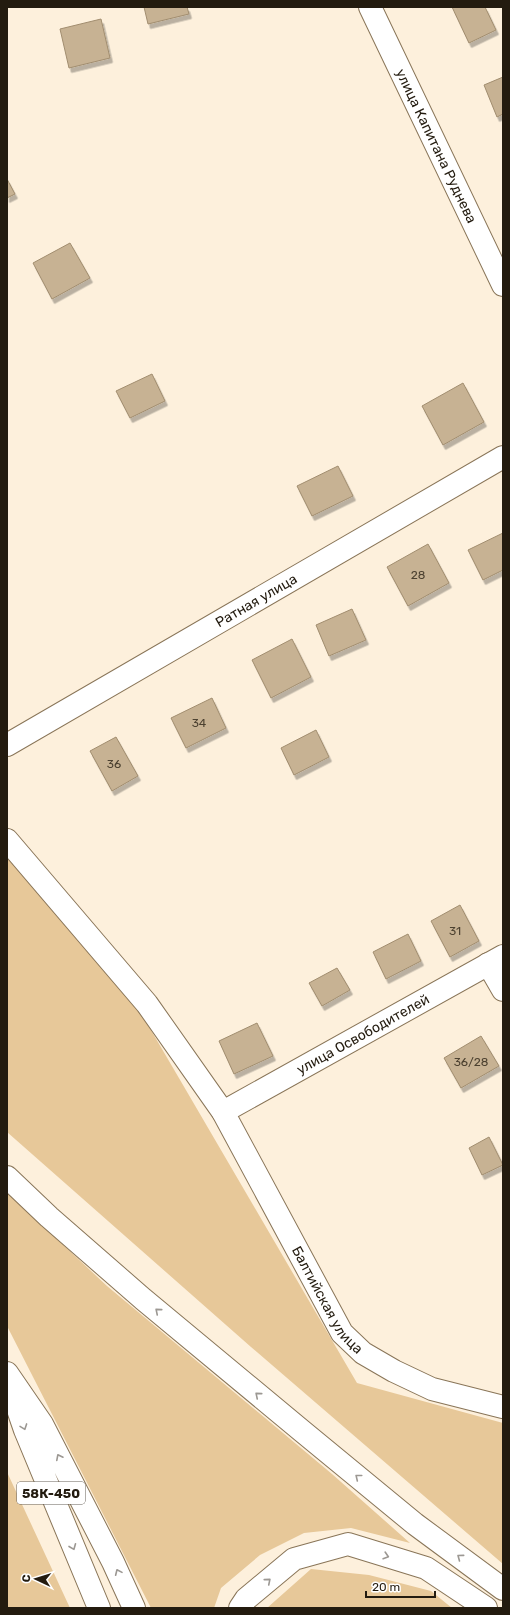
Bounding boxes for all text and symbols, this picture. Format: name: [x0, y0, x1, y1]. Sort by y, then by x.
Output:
street label: улица Капитана Руднева: [392, 66, 481, 226]
house number: 28: [411, 568, 425, 582]
street label: Ратная улица: [212, 570, 300, 631]
house number: 34: [192, 716, 207, 730]
house number: 36: [107, 757, 121, 771]
house number: 31: [449, 924, 461, 938]
street label: улица Освободителей: [293, 990, 432, 1078]
house number: 36/28: [454, 1055, 488, 1069]
street label: Балтийская улица: [288, 1243, 367, 1357]
one-way arrow: [155, 1309, 163, 1316]
one-way arrow: [255, 1392, 262, 1399]
one-way arrow: [20, 1423, 28, 1430]
one-way arrow: [56, 1453, 64, 1461]
one-way arrow: [356, 1475, 363, 1482]
road number: 58К-450: [17, 1482, 85, 1504]
one-way arrow: [69, 1543, 77, 1550]
one-way arrow: [382, 1551, 389, 1560]
one-way arrow: [458, 1555, 465, 1562]
north arrow: [16, 1559, 56, 1599]
one-way arrow: [115, 1569, 123, 1577]
scale bar: [366, 1573, 435, 1599]
text: С: [20, 1574, 33, 1583]
one-way arrow: [263, 1579, 270, 1586]
text: 20 m: [372, 1580, 400, 1594]

